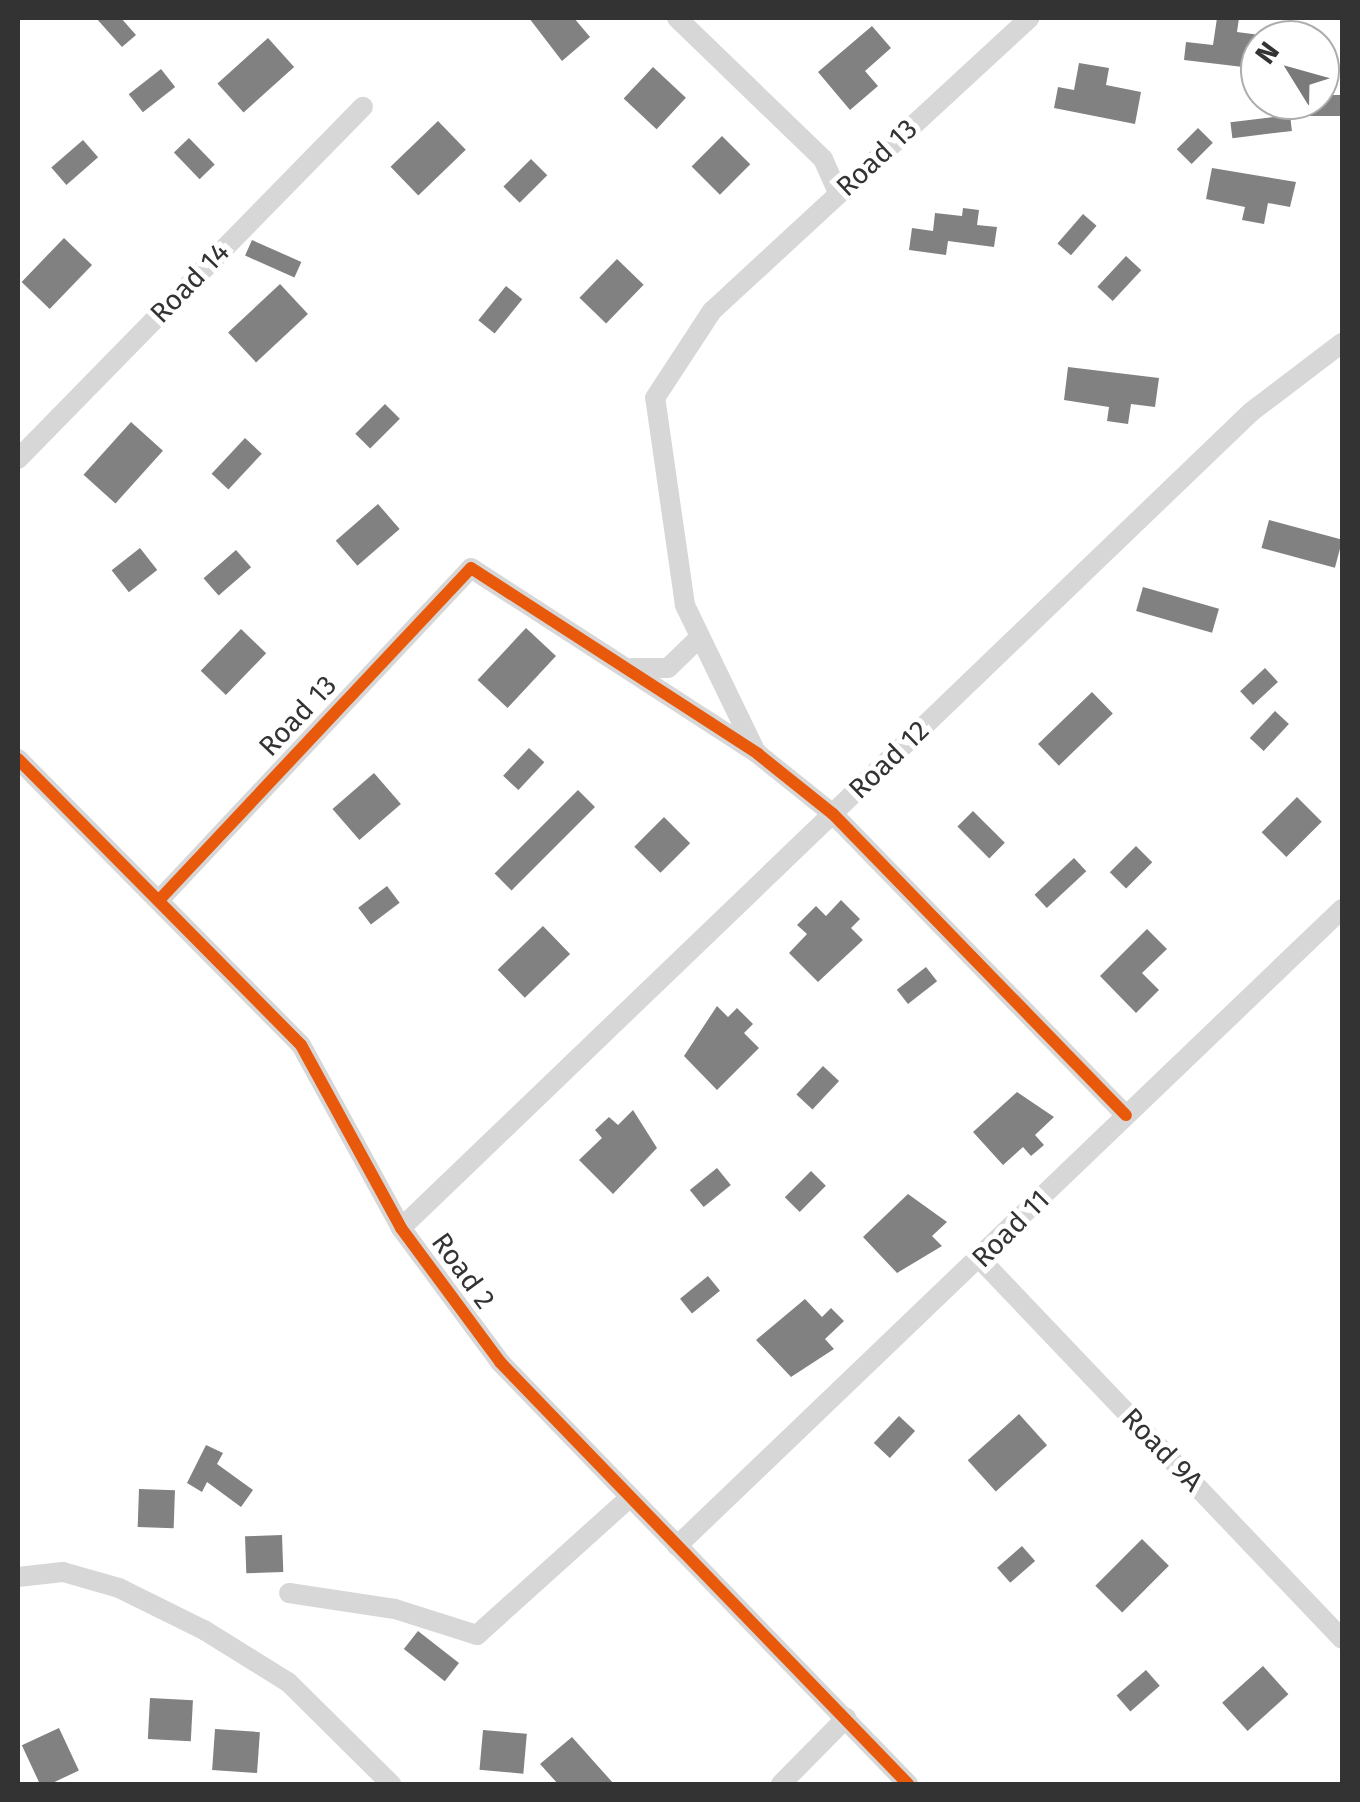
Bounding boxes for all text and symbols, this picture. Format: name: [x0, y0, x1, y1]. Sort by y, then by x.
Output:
north arrow: [1240, 20, 1340, 120]
text: N: [1248, 36, 1286, 70]
street label: Road 13: [830, 112, 924, 204]
street label: Road 14: [144, 236, 236, 330]
street label: Road 13: [252, 669, 344, 763]
street label: Road 12: [842, 714, 936, 806]
street label: Road 11: [965, 1183, 1057, 1275]
street label: Road 2: [424, 1226, 502, 1316]
street label: Road 9A: [1114, 1401, 1210, 1499]

